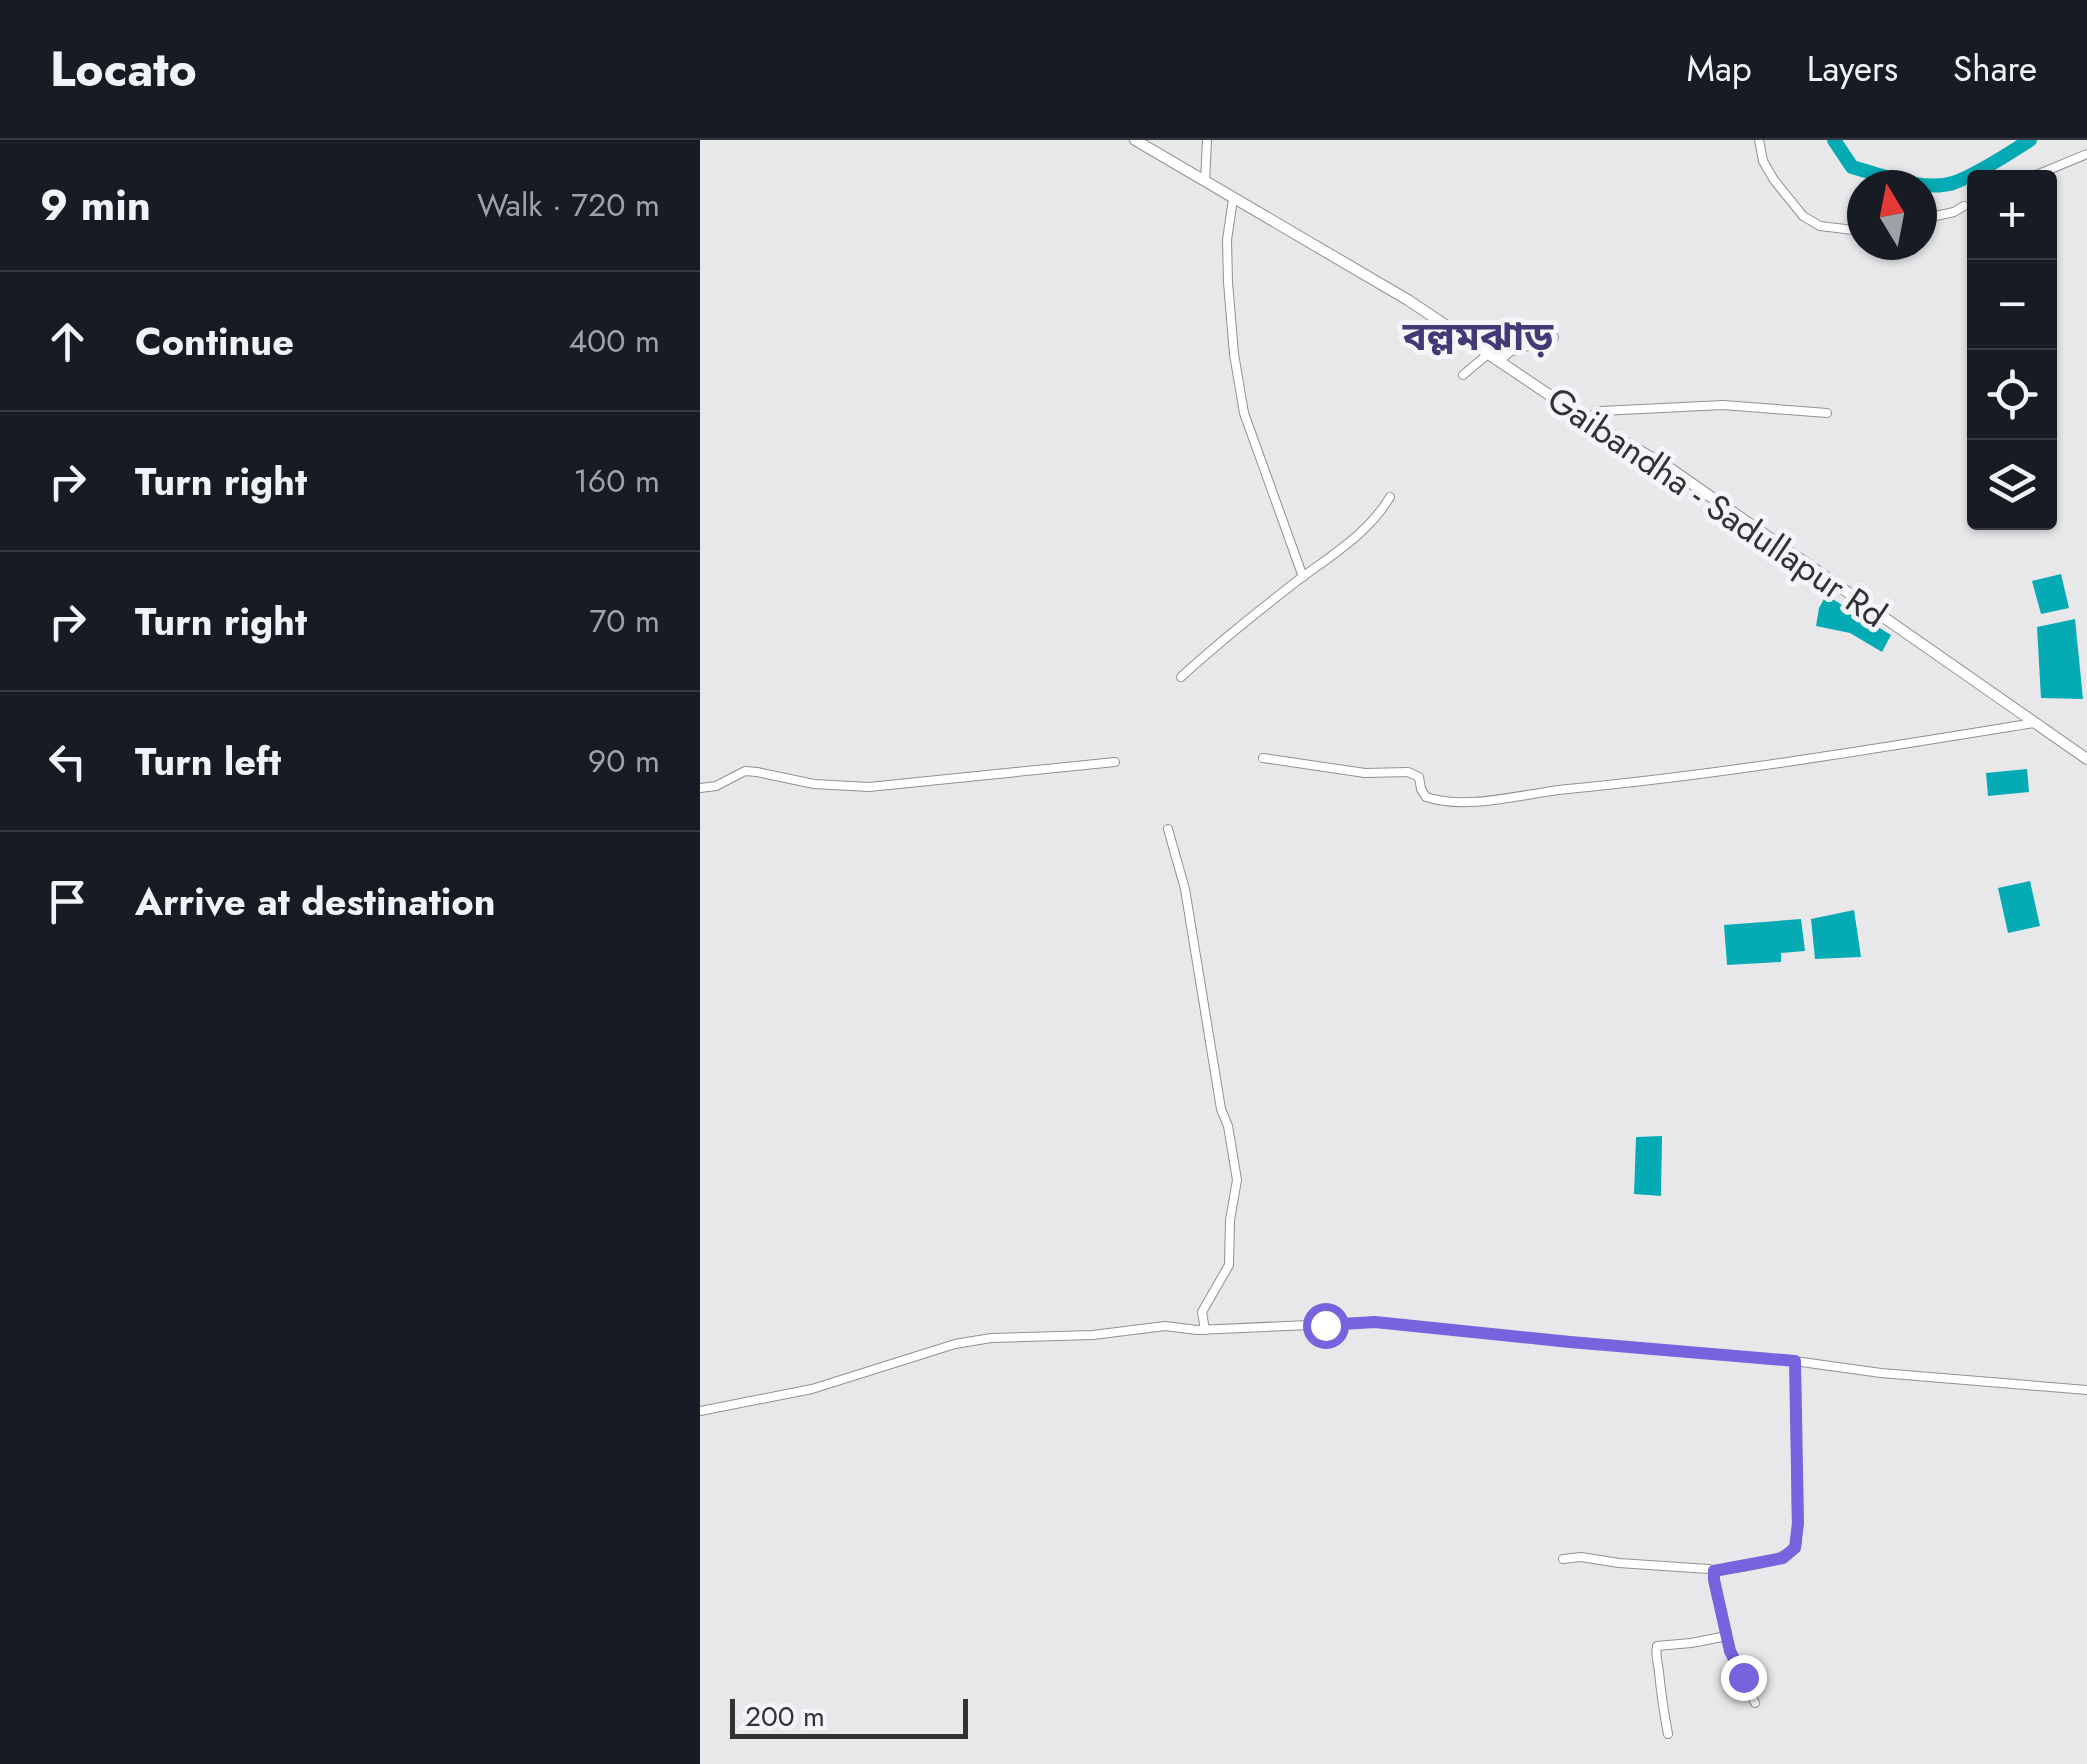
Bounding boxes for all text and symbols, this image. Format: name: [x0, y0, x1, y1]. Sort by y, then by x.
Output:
text: Locato: [50, 35, 197, 104]
text: Map: [1687, 44, 1752, 94]
text: Layers: [1807, 44, 1898, 94]
text: Share: [1953, 44, 2037, 94]
north arrow: [1847, 170, 1937, 260]
map controls: [1967, 170, 2057, 530]
button: +: [1967, 170, 2057, 260]
text: 9 min: [40, 175, 151, 236]
text: Walk · 720 m: [477, 182, 660, 228]
button: −: [1967, 260, 2057, 350]
district label: বল্লমঝাড়: [1402, 307, 1554, 365]
icon: ahead: [40, 314, 95, 369]
text: Continue: [135, 314, 294, 369]
text: 400 m: [568, 318, 660, 364]
button: locate: [1967, 350, 2057, 440]
street label: Gaibandha - Sadullapur Rd: [1537, 375, 1897, 639]
button: layers: [1967, 440, 2057, 530]
icon: right: [40, 454, 95, 509]
text: Turn right: [135, 454, 307, 509]
text: 160 m: [573, 458, 660, 504]
icon: right: [40, 594, 95, 649]
text: Turn right: [135, 594, 307, 649]
text: 70 m: [589, 598, 660, 644]
icon: left: [40, 734, 95, 789]
text: Turn left: [135, 734, 281, 789]
text: 90 m: [588, 738, 660, 784]
icon: arrive: [40, 874, 95, 929]
text: Arrive at destination: [135, 874, 496, 929]
route start: [1303, 1303, 1349, 1349]
route end: [1721, 1655, 1767, 1701]
scale bar: [730, 1694, 968, 1738]
text: 200 m: [745, 1696, 825, 1737]

